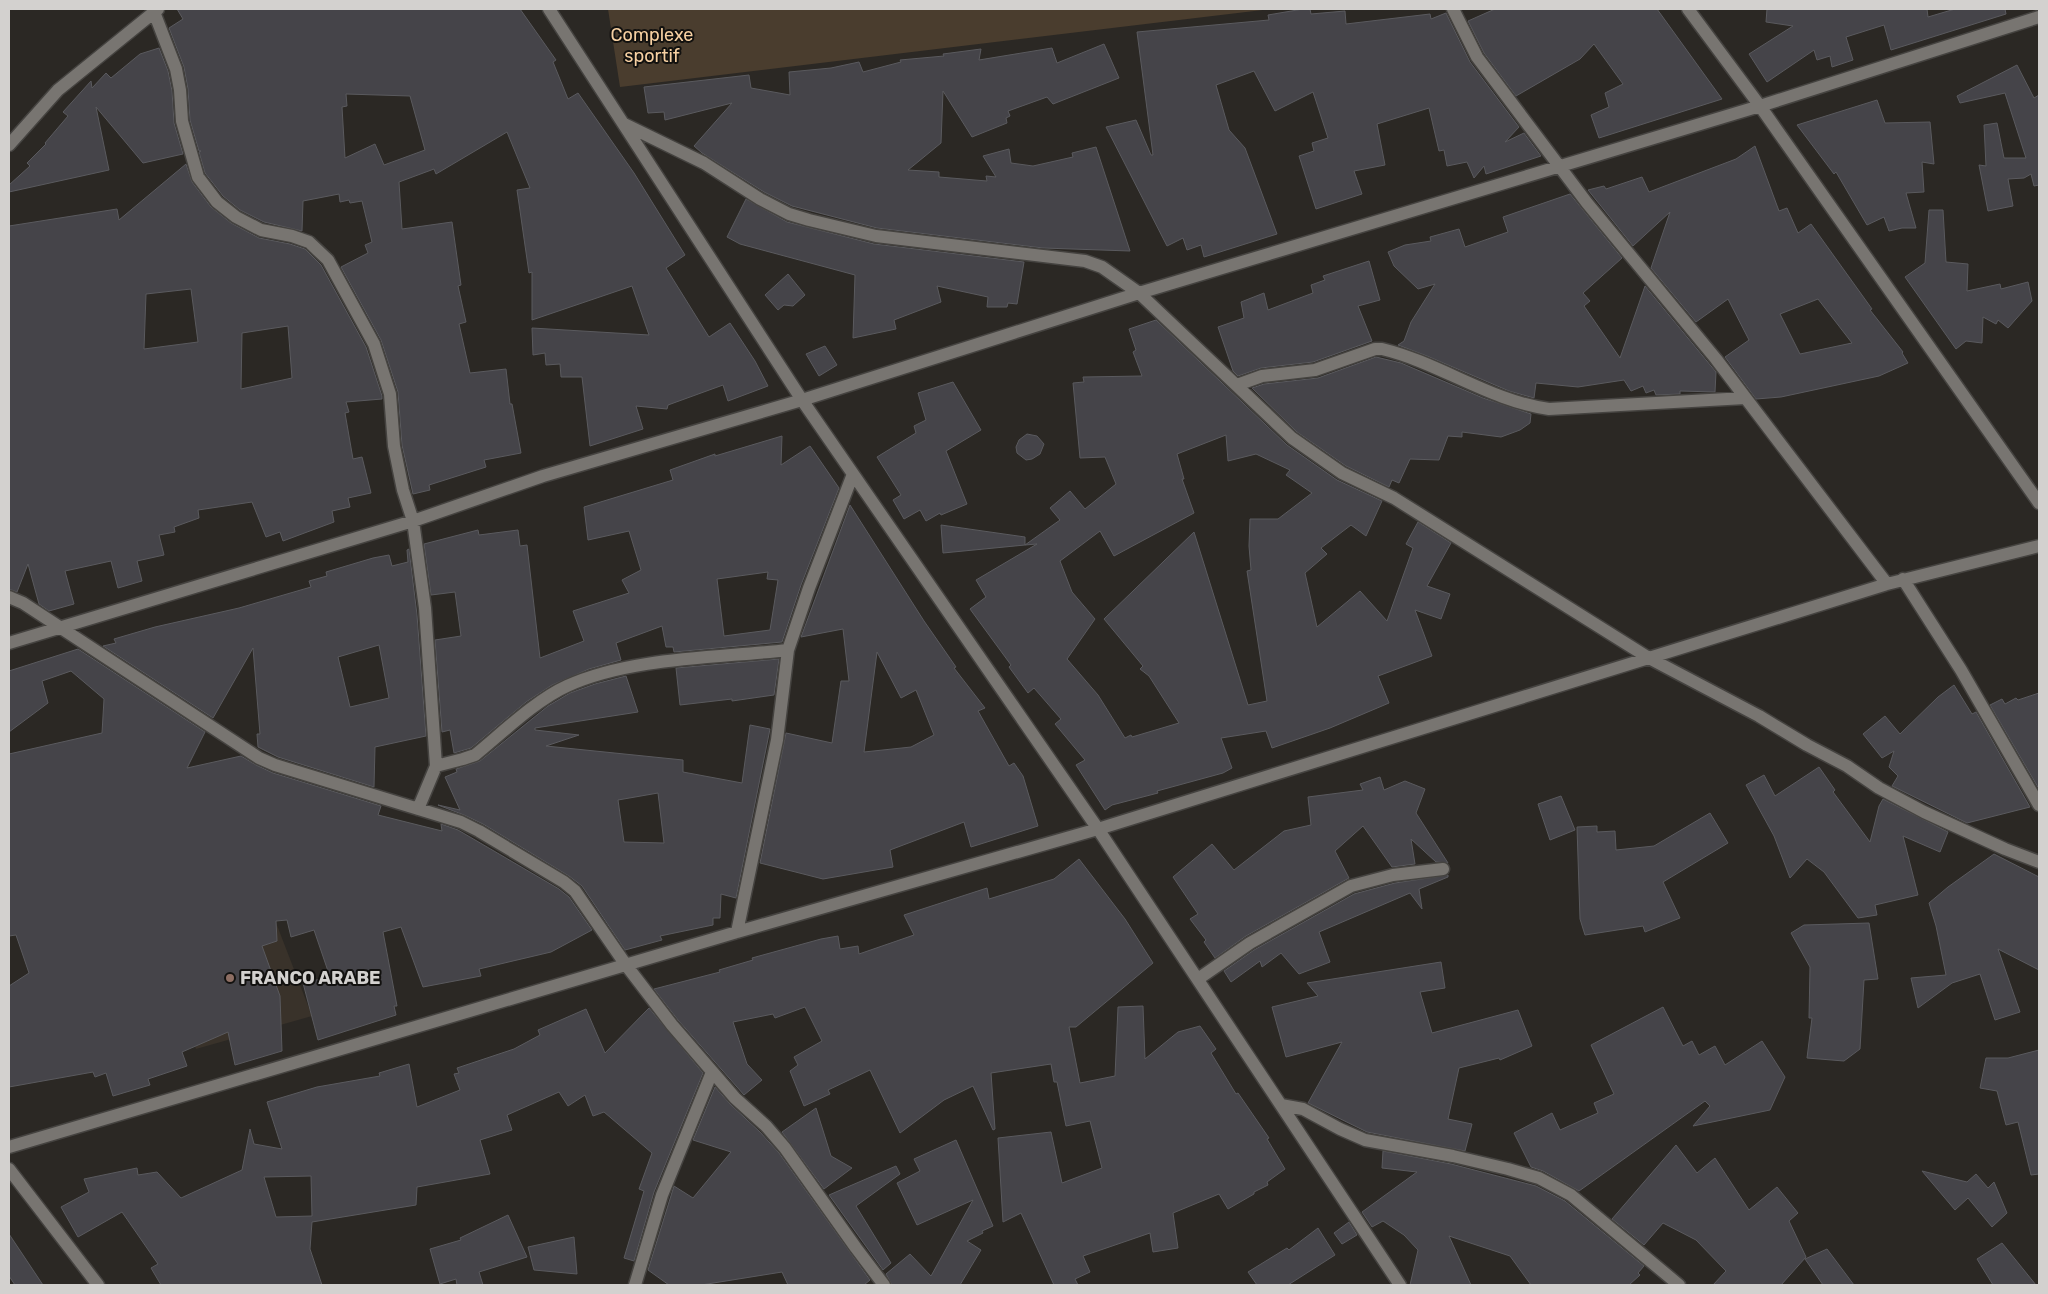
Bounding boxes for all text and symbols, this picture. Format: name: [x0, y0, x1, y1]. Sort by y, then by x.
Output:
park label: Complexe sportif: [611, 24, 693, 67]
place label: FRANCO ARABE: [240, 967, 381, 989]
marker: FRANCO ARABE: [224, 972, 236, 984]

